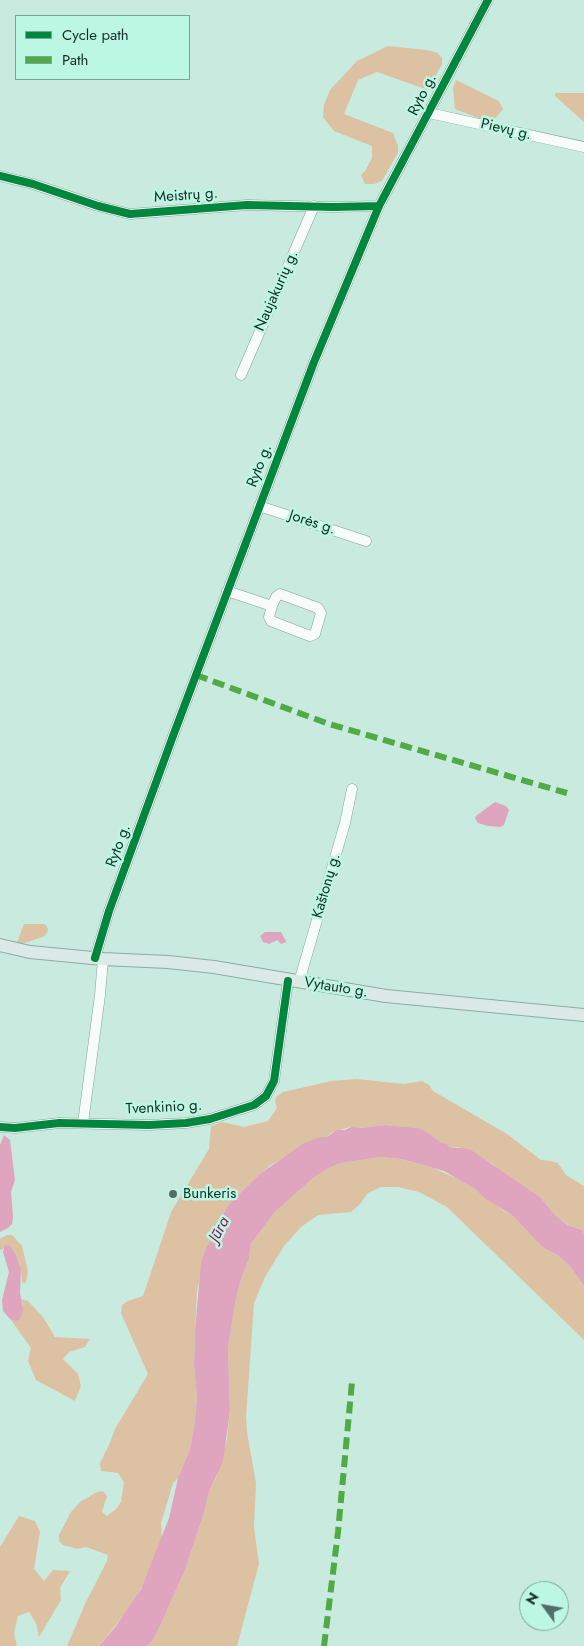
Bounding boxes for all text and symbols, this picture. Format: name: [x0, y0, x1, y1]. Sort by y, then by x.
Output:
legend: [15, 15, 190, 80]
text: Cycle path: [62, 24, 129, 46]
text: Path: [62, 49, 88, 71]
street label: Ryto g.: [405, 71, 441, 119]
street label: Pievų g.: [479, 115, 533, 145]
street label: Meistrų g.: [153, 185, 219, 207]
street label: Naujakurių g.: [251, 248, 303, 334]
street label: Ryto g.: [244, 442, 276, 490]
street label: Jorės g.: [286, 507, 338, 539]
street label: Ryto g.: [103, 822, 135, 870]
street label: Kaštonų g.: [309, 851, 345, 921]
street label: Vytauto g.: [303, 974, 369, 1002]
street label: Tvenkinio g.: [125, 1097, 203, 1119]
place label: Bunkeris: [183, 1185, 236, 1203]
marker: Bunkeris: [167, 1188, 179, 1200]
water label: Jūra: [205, 1214, 235, 1246]
north arrow: [519, 1581, 569, 1631]
text: N: [521, 1589, 544, 1609]

